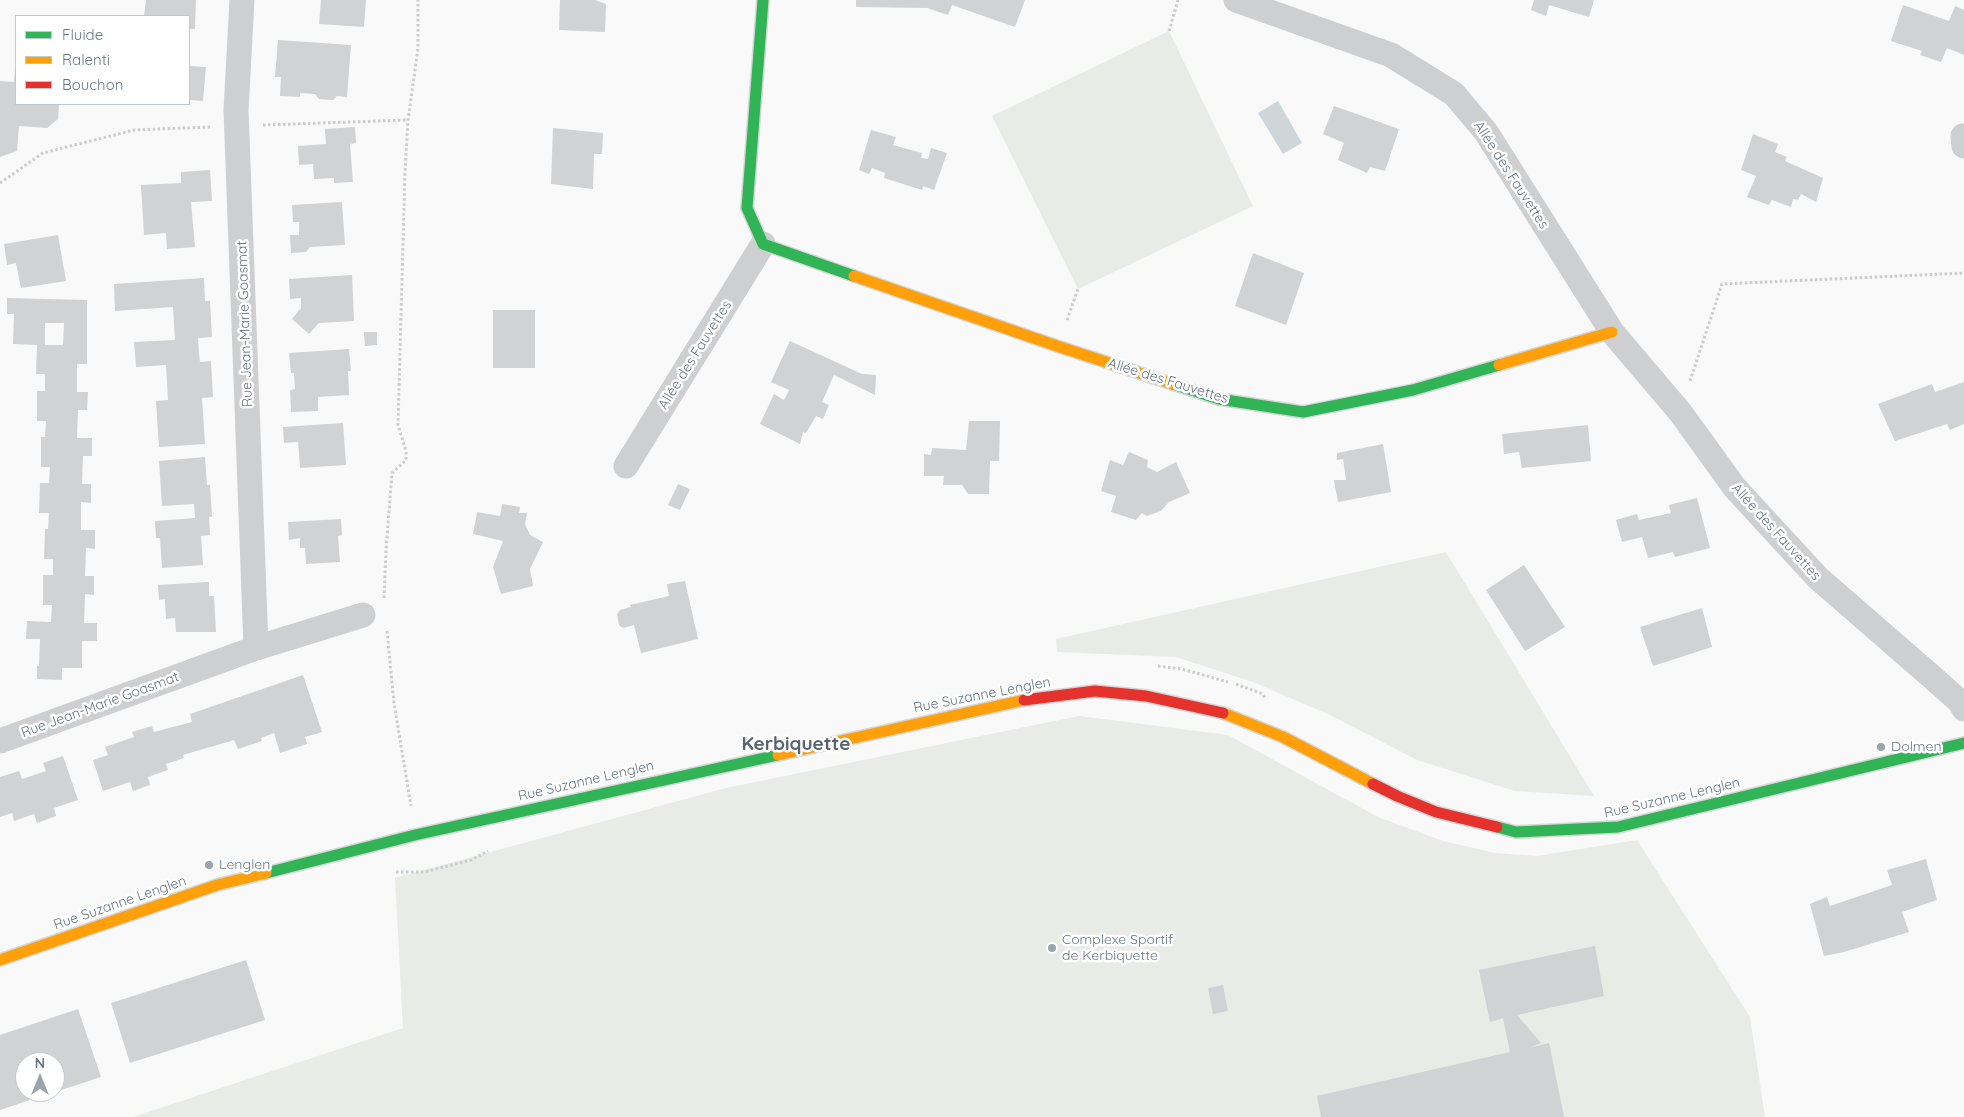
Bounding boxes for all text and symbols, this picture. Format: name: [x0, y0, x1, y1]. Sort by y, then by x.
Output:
legend: [15, 15, 190, 105]
text: Fluide: [62, 25, 103, 44]
text: Ralenti: [62, 50, 110, 69]
text: Bouchon: [62, 75, 123, 94]
street label: Allée des Fauvettes: [1470, 118, 1552, 232]
street label: Rue Jean-Marie Goasmat: [234, 241, 256, 407]
street label: Allée des Fauvettes: [655, 298, 735, 412]
street label: Allée des Fauvettes: [1106, 355, 1230, 407]
street label: Allée des Fauvettes: [1728, 480, 1824, 584]
street label: Rue Jean-Marie Goasmat: [19, 669, 181, 741]
street label: Rue Suzanne Lenglen: [912, 673, 1052, 717]
district label: Kerbiquette: [742, 733, 850, 755]
place label: Dolmen: [1891, 739, 1942, 755]
marker: Dolmen: [1875, 741, 1887, 753]
street label: Rue Suzanne Lenglen: [516, 757, 656, 805]
street label: Rue Suzanne Lenglen: [1602, 774, 1742, 822]
place label: Lenglen: [219, 857, 270, 873]
marker: Lenglen: [203, 859, 215, 871]
street label: Rue Suzanne Lenglen: [51, 872, 189, 934]
place label: Complexe Sportif de Kerbiquette: [1062, 932, 1173, 964]
marker: Complexe Sportif de Kerbiquette: [1046, 942, 1058, 954]
north arrow: [15, 1052, 65, 1102]
text: N: [35, 1054, 45, 1072]

